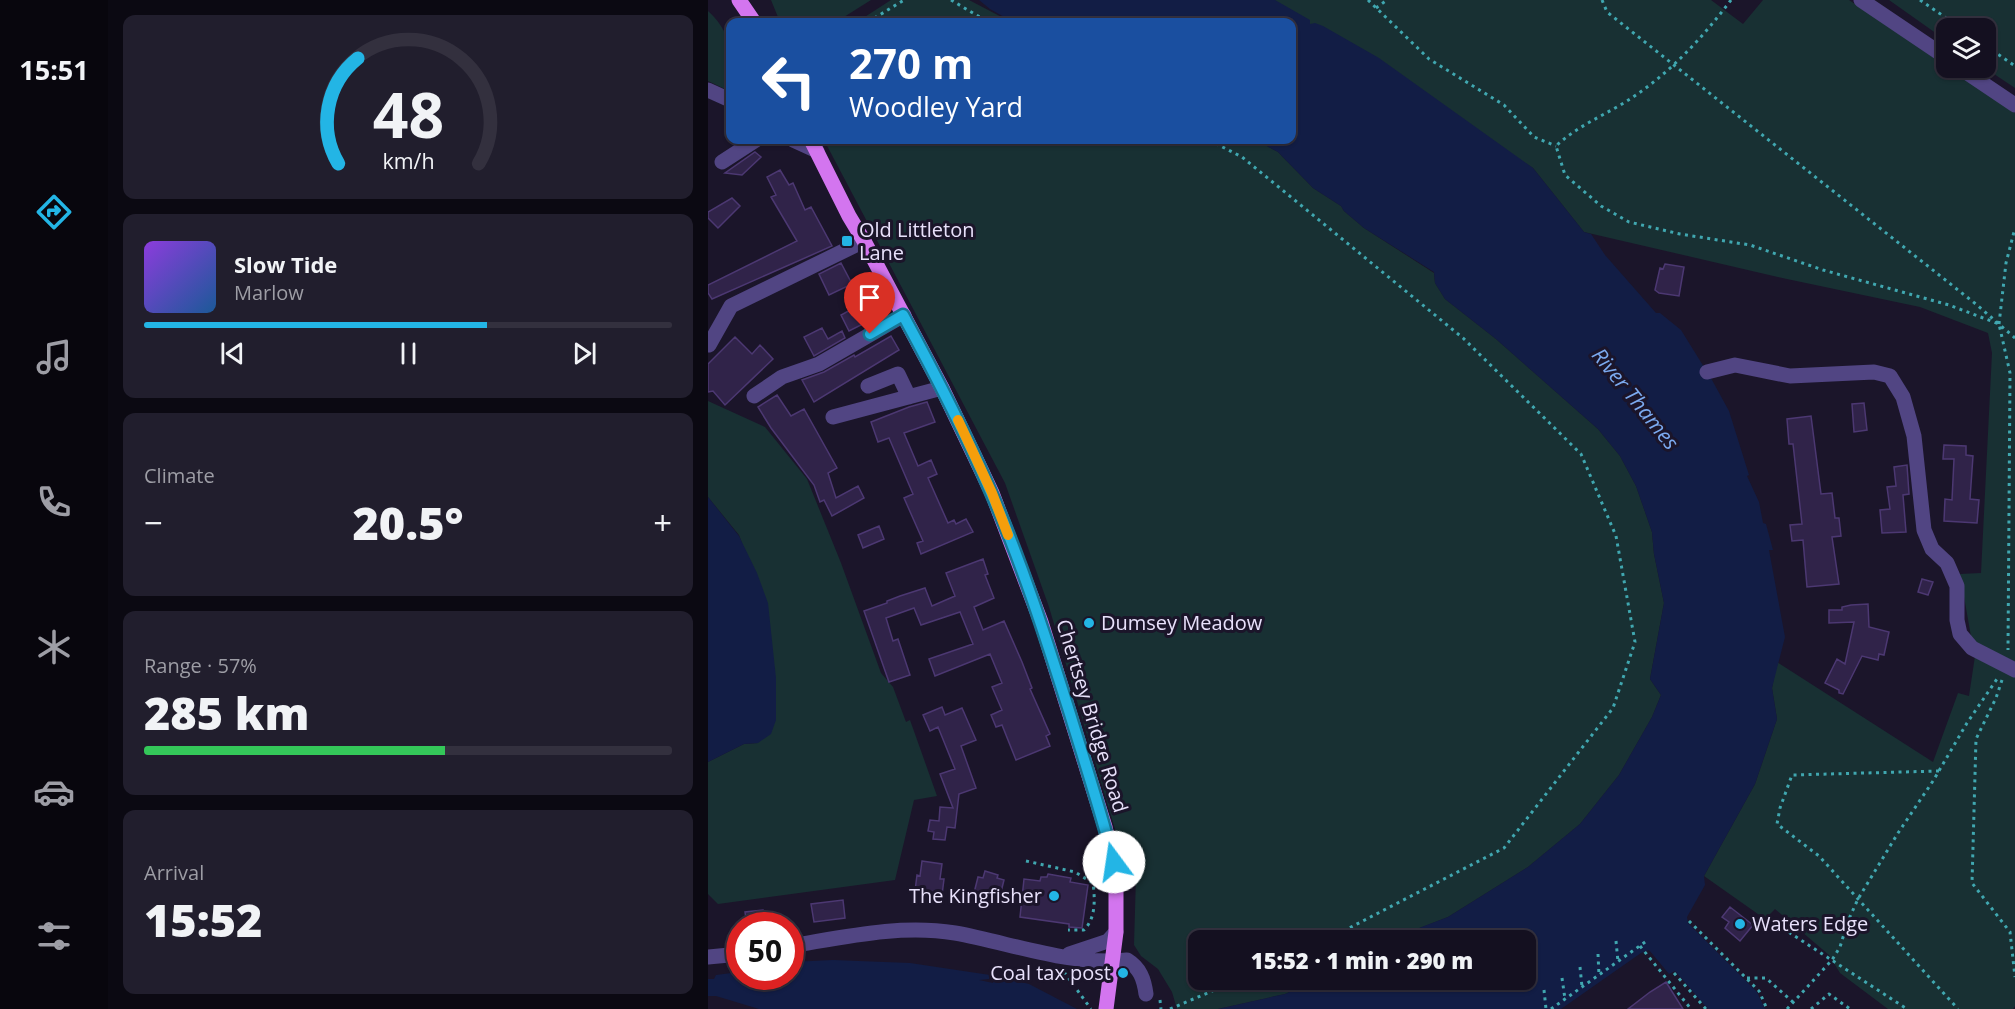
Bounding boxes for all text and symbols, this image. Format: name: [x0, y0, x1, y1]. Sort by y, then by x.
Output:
map controls: [1936, 18, 1996, 78]
button: layers: [1936, 18, 1996, 78]
text: 270 m: [849, 34, 973, 91]
icon: left: [750, 42, 828, 120]
text: 15:51: [19, 51, 89, 88]
text: 48: [372, 71, 444, 156]
text: Woodley Yard: [849, 88, 1023, 125]
text: km/h: [382, 146, 434, 175]
icon: directions: [33, 191, 75, 233]
place label: Old Littleton Lane: [859, 216, 975, 266]
marker: Old Littleton Lane: [840, 234, 854, 248]
text: Slow Tide: [234, 249, 337, 279]
pin: [844, 272, 895, 334]
text: Marlow: [234, 279, 304, 306]
icon: arrive: [853, 281, 886, 314]
icon: music: [33, 336, 75, 378]
icon: previous: [216, 337, 249, 370]
icon: pause: [392, 337, 425, 370]
icon: next: [568, 337, 601, 370]
water label: River Thames: [1586, 342, 1686, 455]
text: Climate: [144, 462, 215, 489]
icon: phone: [33, 481, 75, 523]
text: 20.5°: [352, 492, 464, 553]
text: −: [144, 500, 163, 545]
text: +: [653, 500, 672, 545]
place label: Dumsey Meadow: [1101, 609, 1263, 636]
street label: Chertsey Bridge Road: [1050, 616, 1135, 816]
marker: Dumsey Meadow: [1082, 616, 1096, 630]
icon: climate: [33, 626, 75, 668]
text: Range · 57%: [144, 652, 257, 679]
text: 285 km: [144, 682, 309, 743]
icon: car: [33, 771, 75, 813]
position arrow: [1082, 830, 1146, 894]
text: Arrival: [144, 859, 204, 886]
place label: The Kingfisher: [909, 882, 1042, 909]
text: 15:52: [144, 889, 262, 950]
marker: The Kingfisher: [1047, 889, 1061, 903]
place label: Waters Edge: [1752, 910, 1868, 937]
speed limit sign: 50: [726, 912, 804, 990]
icon: filters: [33, 915, 75, 957]
marker: Waters Edge: [1733, 917, 1747, 931]
text: 15:52 · 1 min · 290 m: [1251, 945, 1473, 975]
place label: Coal tax post: [990, 959, 1111, 986]
marker: Coal tax post: [1116, 966, 1130, 980]

